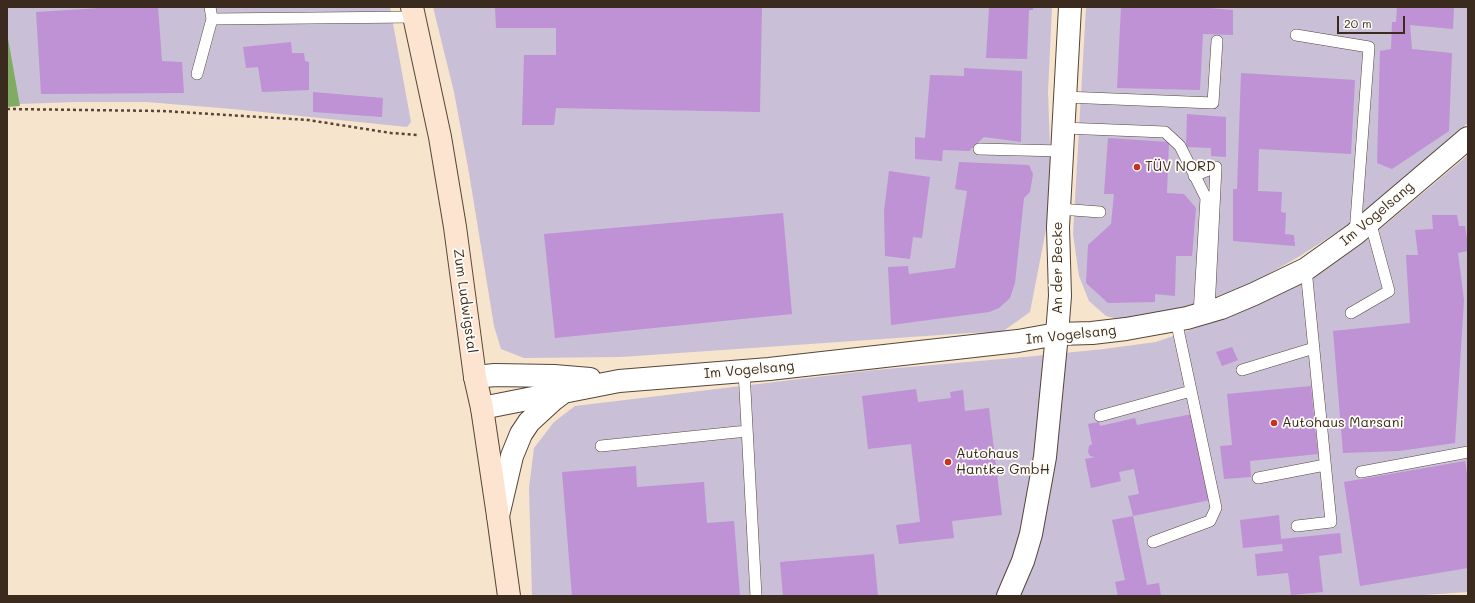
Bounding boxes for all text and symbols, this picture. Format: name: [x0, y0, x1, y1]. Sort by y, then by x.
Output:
scale bar: [1339, 8, 1407, 34]
text: 20 m: [1344, 15, 1372, 31]
place label: TÜV NORD: [1145, 159, 1216, 175]
marker: TÜV NORD: [1132, 162, 1142, 172]
street label: Im Vogelsang: [1337, 178, 1417, 250]
street label: An der Becke: [1050, 222, 1066, 314]
street label: Zum Ludwigstal: [449, 248, 481, 354]
street label: Im Vogelsang: [1025, 322, 1117, 348]
street label: Im Vogelsang: [703, 358, 795, 382]
place label: Autohaus Marsani: [1282, 415, 1404, 431]
marker: Autohaus Marsani: [1269, 418, 1279, 428]
place label: Autohaus Hantke GmbH: [956, 446, 1050, 478]
marker: Autohaus Hantke GmbH: [943, 457, 953, 467]

